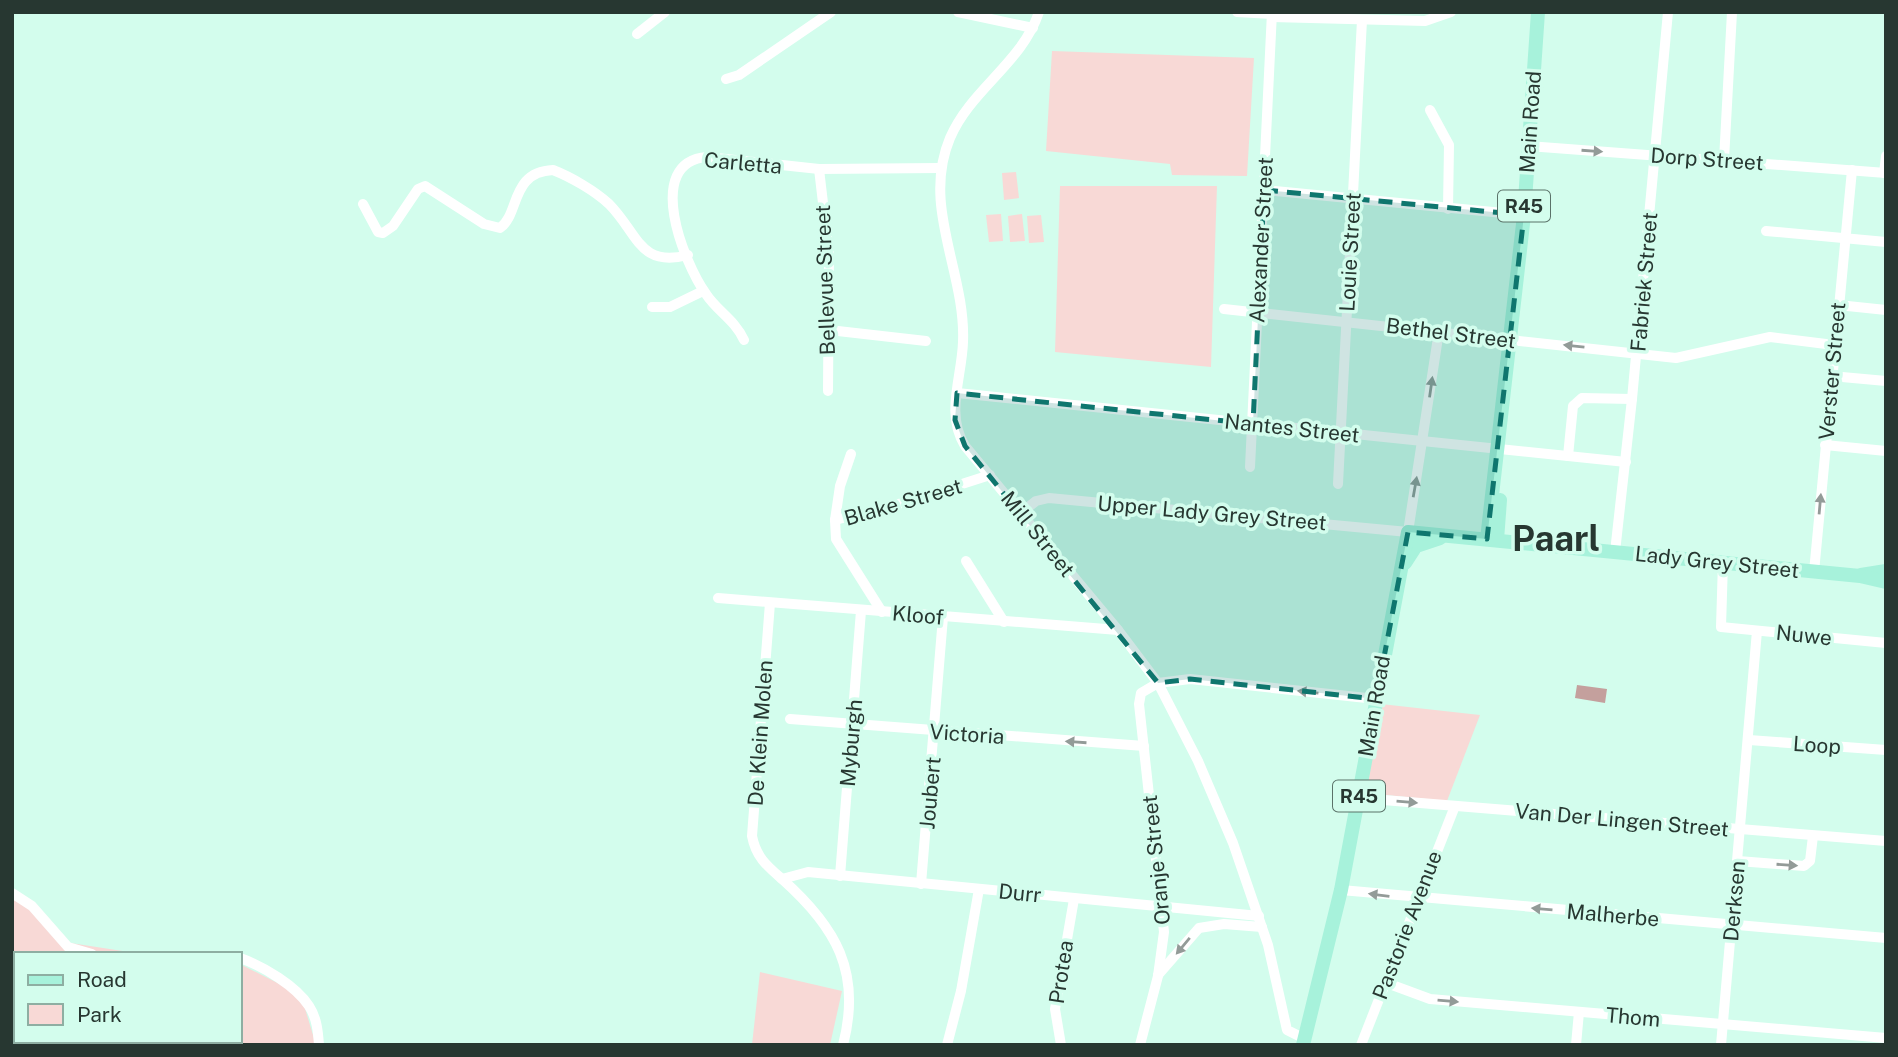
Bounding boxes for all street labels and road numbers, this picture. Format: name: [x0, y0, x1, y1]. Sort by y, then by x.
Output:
street label: Main Road: [1514, 70, 1546, 174]
street label: Dorp Street: [1650, 143, 1764, 175]
street label: Carletta: [703, 147, 783, 179]
street label: Alexander Street: [1244, 156, 1278, 324]
road number: R45: [1498, 190, 1550, 222]
street label: Louie Street: [1334, 192, 1366, 312]
street label: Bellevue Street: [810, 204, 840, 356]
street label: Fabriek Street: [1625, 211, 1663, 353]
street label: Verster Street: [1814, 301, 1850, 441]
street label: Bethel Street: [1385, 313, 1517, 353]
street label: Nantes Street: [1223, 408, 1361, 448]
street label: Blake Street: [841, 473, 965, 531]
street label: Mill Street: [996, 486, 1080, 582]
street label: Upper Lady Grey Street: [1096, 491, 1328, 535]
street label: Lady Grey Street: [1634, 541, 1800, 583]
street label: Kloof: [891, 600, 945, 630]
street label: Nuwe: [1775, 620, 1833, 650]
street label: Main Road: [1353, 653, 1395, 759]
street label: De Klein Molen: [742, 659, 778, 807]
street label: Myburgh: [835, 698, 867, 788]
street label: Victoria: [929, 719, 1005, 749]
street label: Loop: [1792, 731, 1842, 759]
street label: Joubert: [914, 756, 946, 830]
road number: R45: [1333, 780, 1385, 811]
street label: Oranje Street: [1137, 794, 1175, 926]
street label: Van Der Lingen Street: [1514, 798, 1730, 842]
street label: Pastorie Avenue: [1367, 847, 1447, 1003]
street label: Derksen: [1718, 860, 1750, 942]
street label: Durr: [997, 878, 1043, 908]
street label: Malherbe: [1566, 898, 1660, 932]
street label: Protea: [1044, 938, 1078, 1006]
street label: Thom: [1605, 1002, 1661, 1032]

